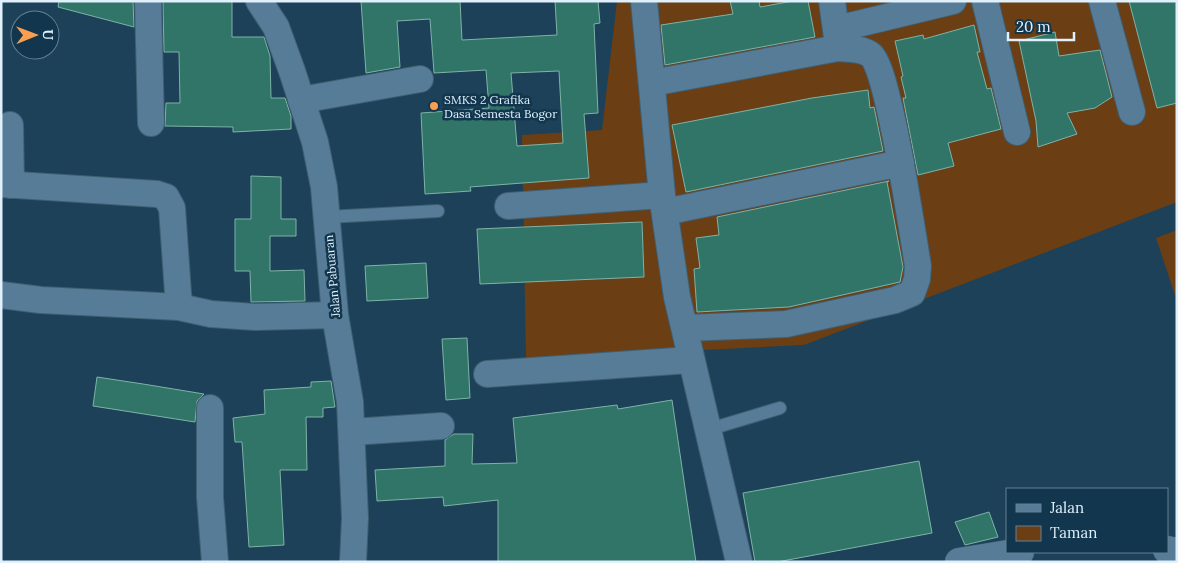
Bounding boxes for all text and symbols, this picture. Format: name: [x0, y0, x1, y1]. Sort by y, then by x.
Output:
north arrow: [10, 10, 60, 60]
scale bar: [1008, 10, 1074, 42]
text: 20 m: [1016, 17, 1051, 36]
text: U: [39, 29, 57, 41]
place label: SMKS 2 Grafika Dasa Semesta Bogor: [444, 92, 558, 121]
marker: SMKS 2 Grafika Dasa Semesta Bogor: [428, 100, 440, 112]
street label: Jalan Pabuaran: [321, 234, 343, 319]
legend: [1006, 488, 1168, 553]
text: Jalan: [1049, 498, 1084, 517]
text: Taman: [1050, 523, 1097, 542]

